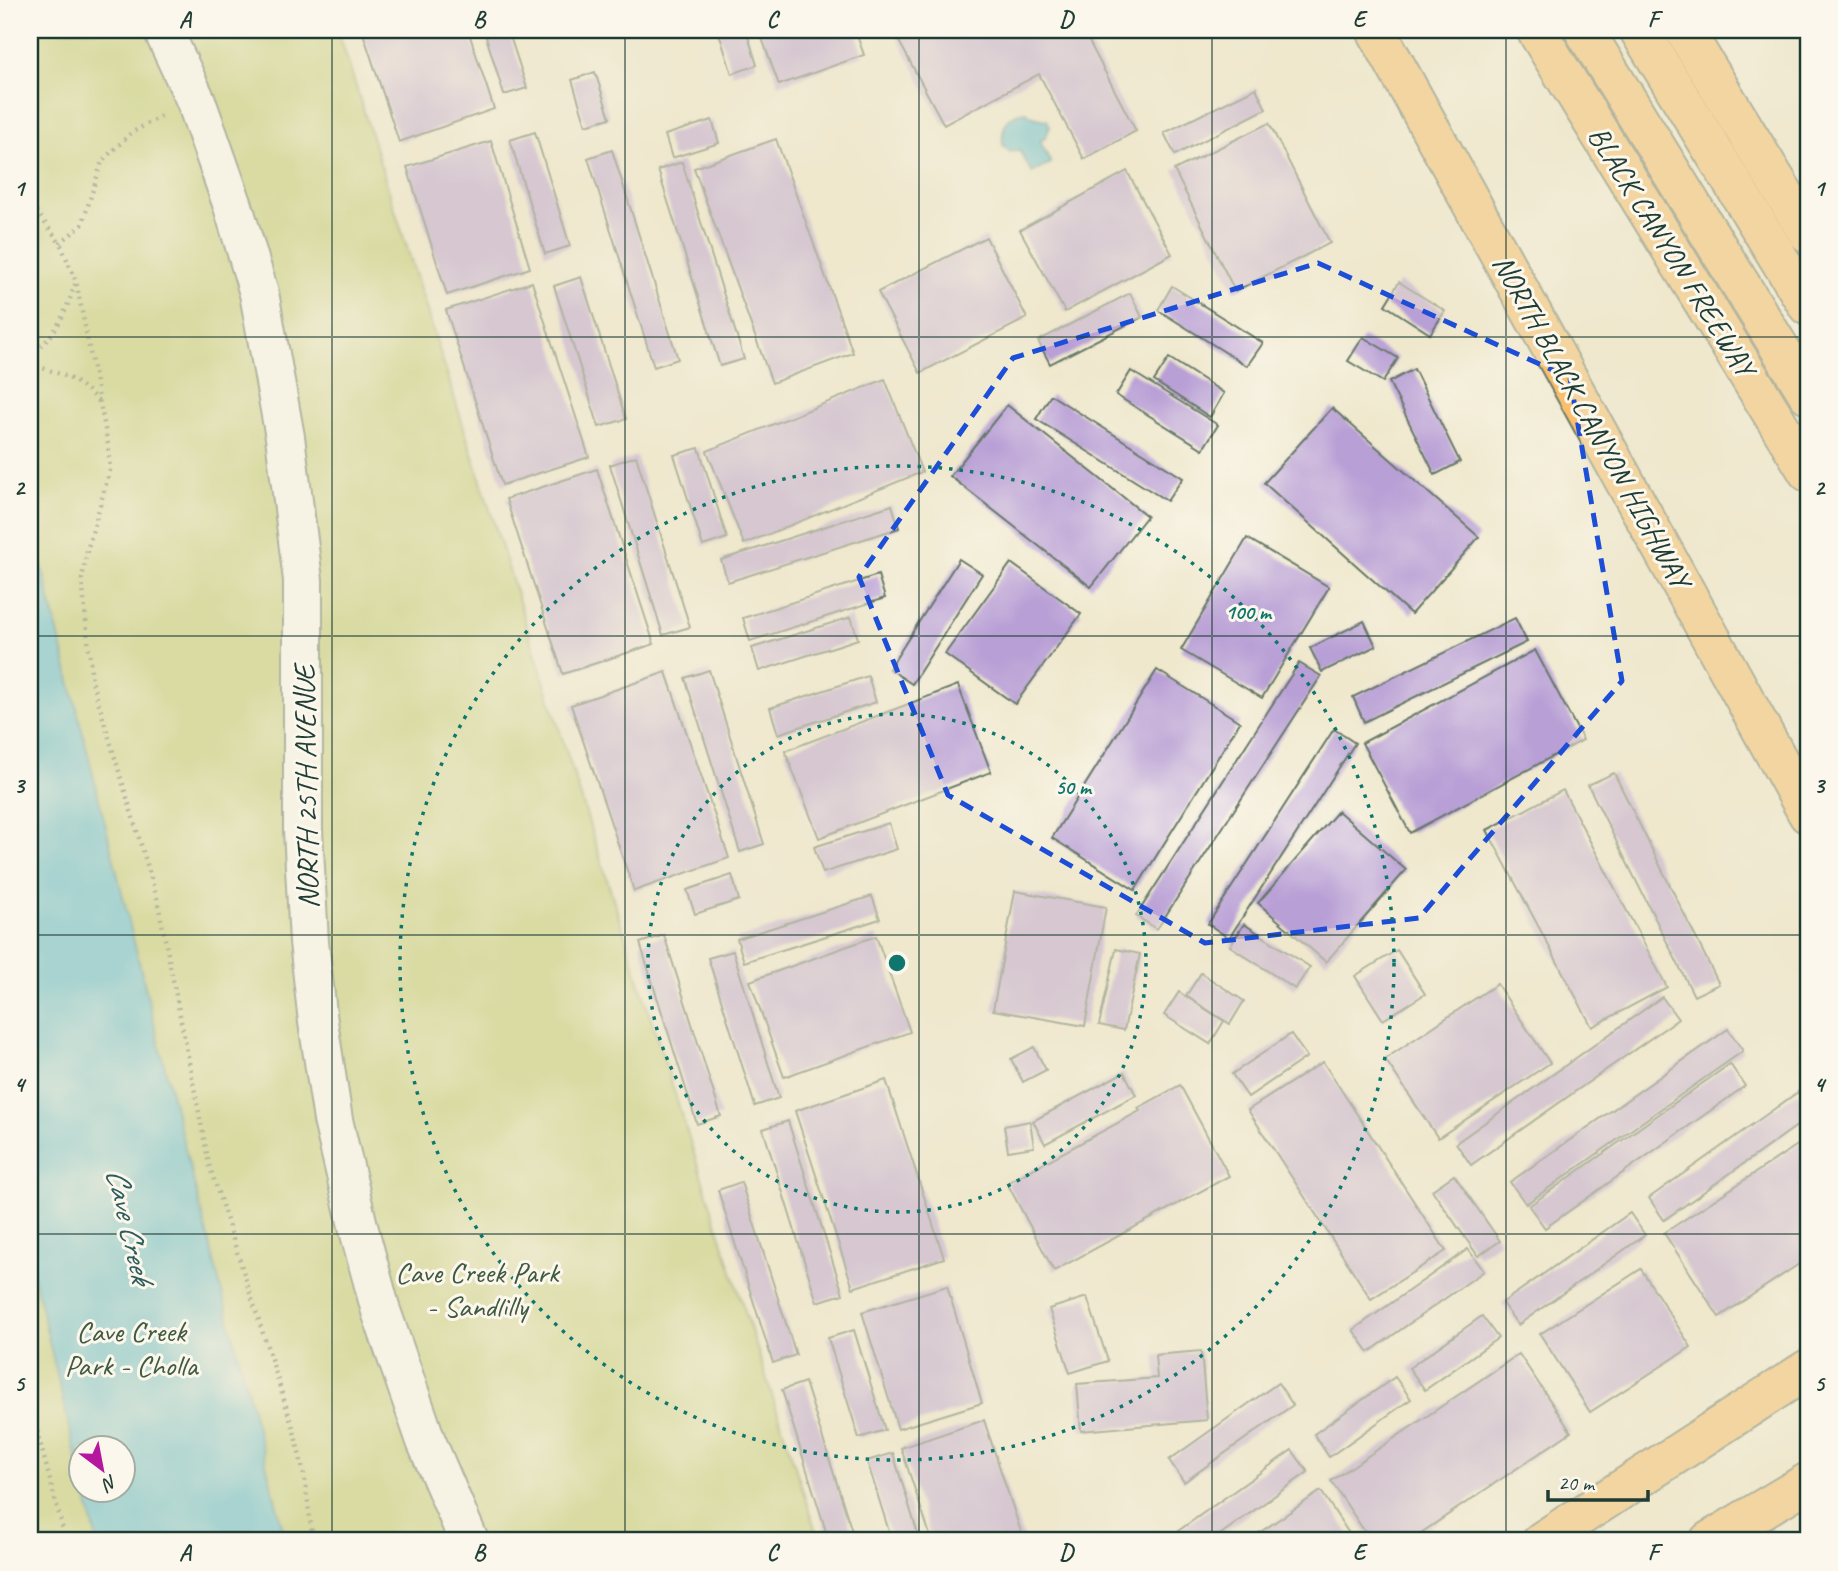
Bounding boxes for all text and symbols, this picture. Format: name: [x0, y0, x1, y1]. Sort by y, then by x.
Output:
text: A: [179, 5, 193, 34]
text: B: [473, 5, 487, 34]
text: C: [767, 5, 781, 34]
text: D: [1059, 5, 1075, 34]
text: E: [1353, 5, 1369, 34]
text: F: [1648, 5, 1664, 34]
street label: BLACK CANYON FREEWAY: [1580, 119, 1767, 387]
text: 1: [14, 174, 27, 203]
text: 1: [1814, 174, 1827, 203]
street label: NORTH BLACK CANYON HIGHWAY: [1484, 248, 1702, 599]
text: 2: [14, 473, 27, 502]
text: 2: [1814, 473, 1827, 502]
text: 100 m: [1225, 599, 1273, 625]
street label: NORTH 25TH AVENUE: [285, 661, 327, 909]
text: 3: [14, 771, 27, 800]
text: 3: [1814, 771, 1827, 800]
text: 50 m: [1055, 774, 1093, 800]
centre of rings: [885, 951, 909, 975]
text: 4: [14, 1070, 27, 1099]
text: 4: [1814, 1070, 1827, 1099]
water label: Cave Creek: [96, 1164, 164, 1293]
park label: Cave Creek Park - Sandlilly: [395, 1253, 561, 1325]
park label: Cave Creek Park - Cholla: [65, 1312, 199, 1384]
text: 5: [14, 1369, 26, 1398]
text: 5: [1814, 1369, 1826, 1398]
north arrow: [66, 1434, 136, 1504]
scale bar: [1548, 1459, 1647, 1503]
text: N: [96, 1469, 122, 1498]
text: 20 m: [1558, 1470, 1596, 1496]
text: A: [179, 1538, 193, 1567]
text: B: [473, 1538, 487, 1567]
text: C: [767, 1538, 781, 1567]
text: D: [1059, 1538, 1075, 1567]
text: E: [1353, 1538, 1369, 1567]
text: F: [1648, 1538, 1664, 1567]

